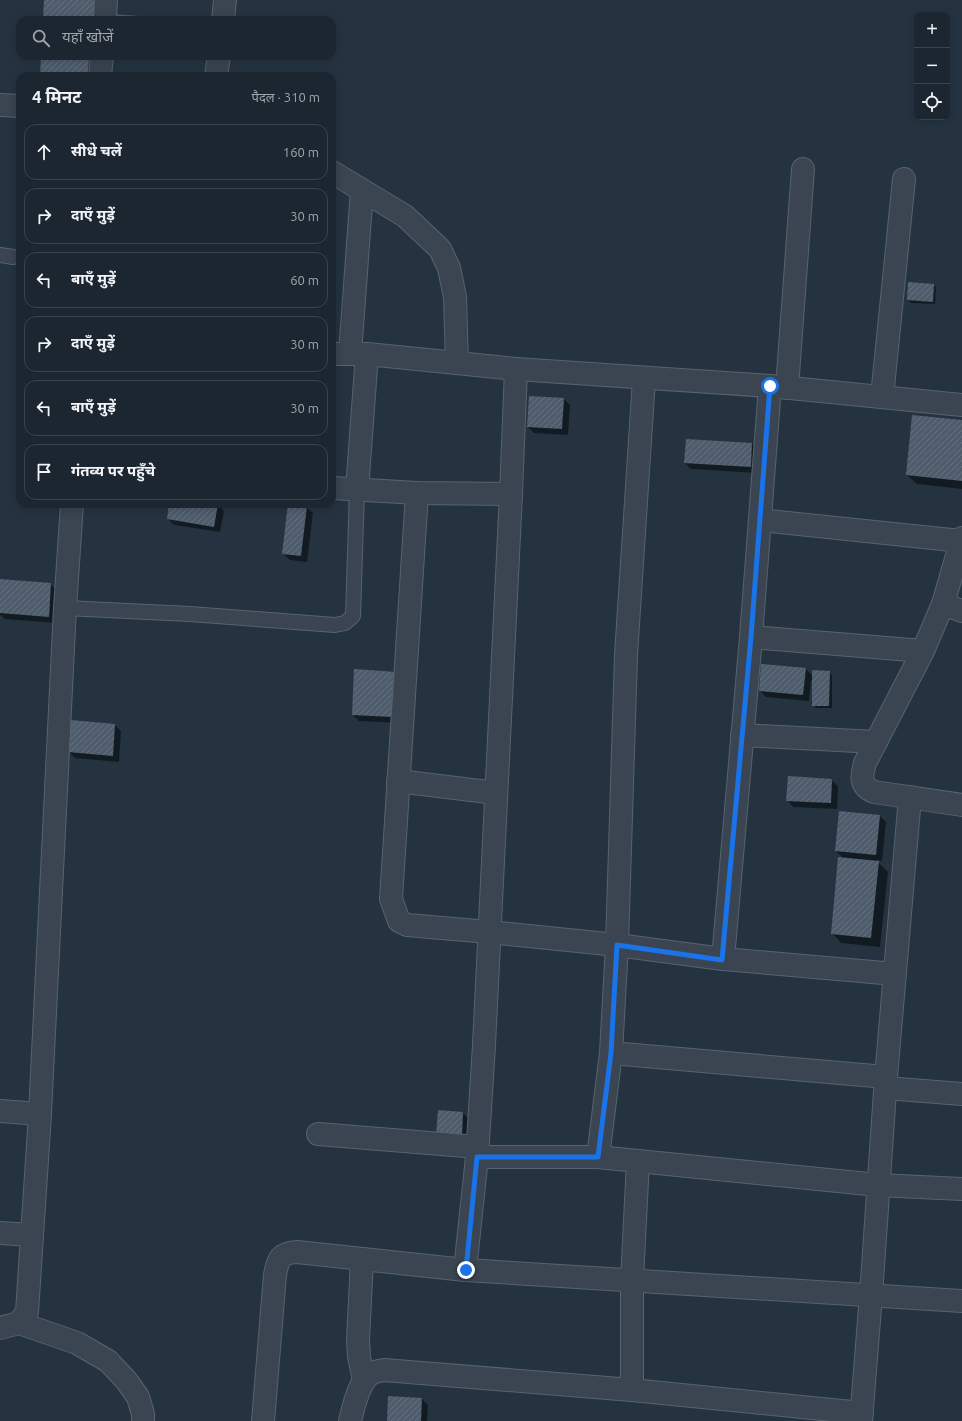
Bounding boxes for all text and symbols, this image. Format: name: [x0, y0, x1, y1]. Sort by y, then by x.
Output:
map controls: [914, 12, 950, 120]
button: +: [914, 12, 950, 48]
search box: [16, 16, 336, 60]
icon: search: [30, 27, 52, 49]
text: यहाँ खोजें: [62, 28, 113, 45]
button: −: [914, 48, 950, 84]
button: locate: [914, 84, 950, 120]
text: 4 मिनट: [32, 87, 81, 106]
text: पैदल · 310 m: [252, 90, 320, 104]
icon: ahead: [33, 141, 55, 163]
text: सीधे चलें: [71, 142, 122, 159]
text: 160 m: [283, 145, 319, 159]
icon: right: [33, 205, 55, 227]
text: दाएँ मुड़ें: [71, 206, 115, 223]
text: 30 m: [290, 209, 319, 223]
icon: left: [33, 269, 55, 291]
text: बाएँ मुड़ें: [71, 270, 116, 287]
text: 60 m: [290, 273, 319, 287]
icon: right: [33, 333, 55, 355]
text: दाएँ मुड़ें: [71, 334, 115, 351]
text: 30 m: [290, 337, 319, 351]
route start: [761, 377, 779, 395]
icon: left: [33, 397, 55, 419]
text: बाएँ मुड़ें: [71, 398, 116, 415]
text: 30 m: [290, 401, 319, 415]
icon: arrive: [33, 461, 55, 483]
text: गंतव्य पर पहुँचे: [71, 462, 155, 479]
route end: [457, 1261, 475, 1279]

